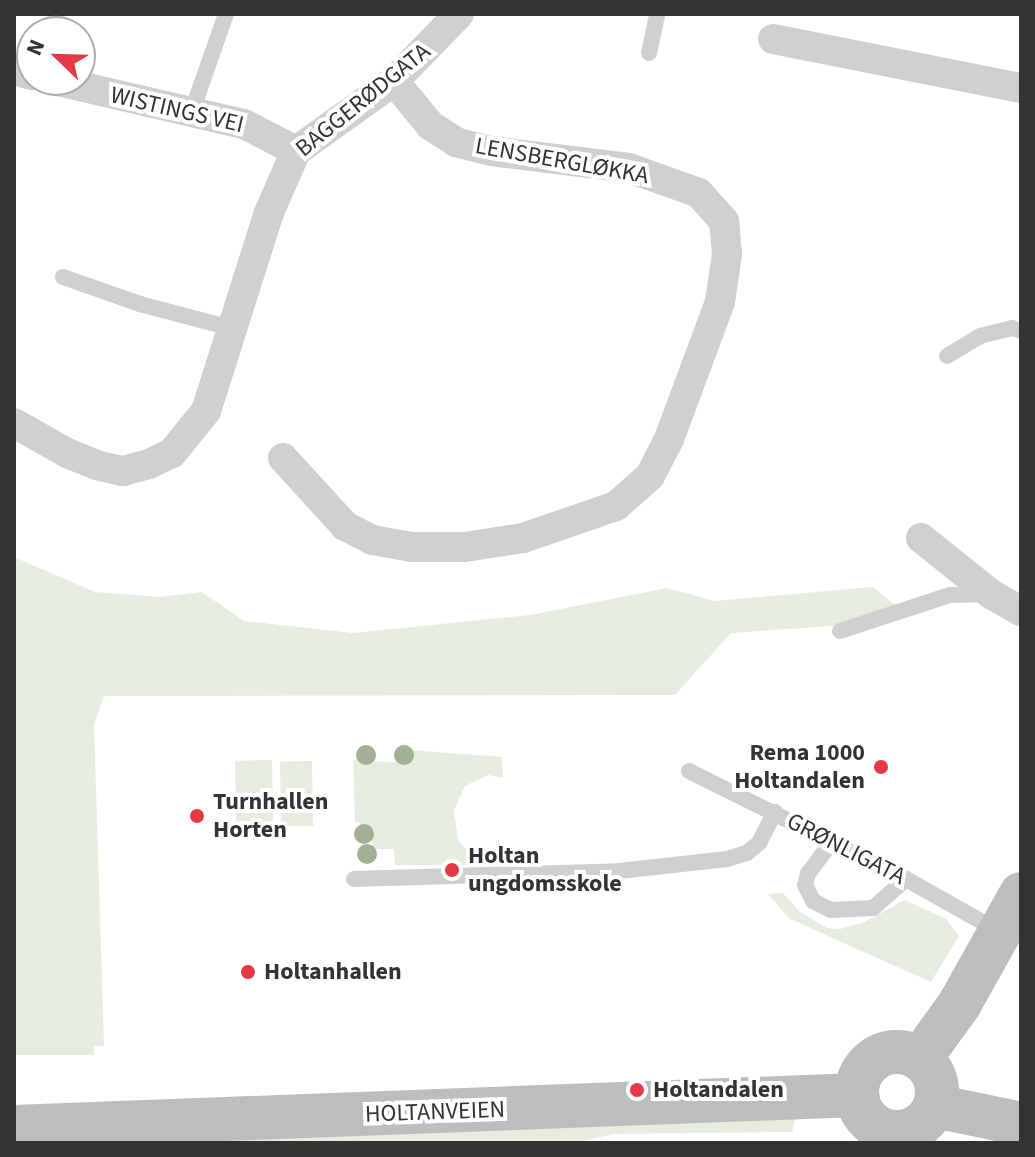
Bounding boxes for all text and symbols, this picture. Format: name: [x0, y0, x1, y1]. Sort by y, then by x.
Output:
north arrow: [16, 16, 96, 96]
text: N: [18, 34, 53, 60]
street label: BAGGERØDGATA: [290, 37, 436, 163]
street label: WISTINGS VEI: [108, 81, 246, 139]
street label: LENSBERGLØKKA: [473, 132, 651, 190]
place label: Rema 1000 Holtandalen: [734, 739, 865, 795]
marker: Rema 1000 Holtandalen: [872, 758, 890, 776]
place label: Turnhallen Horten: [213, 788, 328, 844]
marker: Turnhallen Horten: [188, 807, 206, 825]
street label: GRØNLIGATA: [782, 807, 910, 891]
place label: Holtan ungdomsskole: [468, 842, 622, 898]
marker: Holtan ungdomsskole: [443, 861, 461, 879]
place label: Holtanhallen: [264, 958, 402, 986]
marker: Holtanhallen: [239, 963, 257, 981]
place label: Holtandalen: [653, 1076, 784, 1104]
marker: Holtandalen: [628, 1081, 646, 1099]
street label: HOLTANVEIEN: [364, 1095, 506, 1129]

